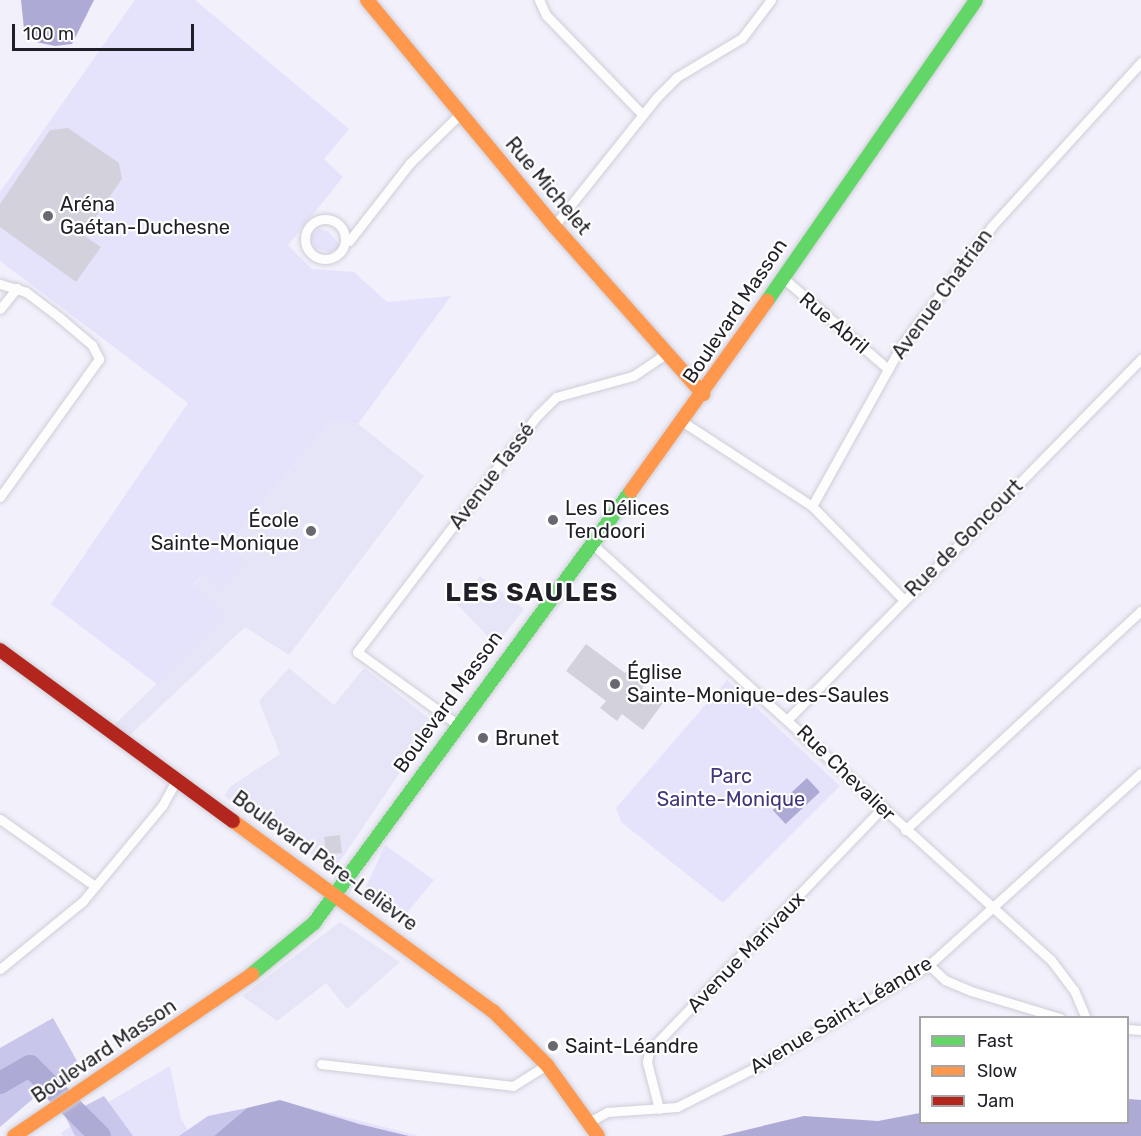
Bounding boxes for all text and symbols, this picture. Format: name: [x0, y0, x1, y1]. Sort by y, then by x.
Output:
scale bar: [15, 12, 196, 50]
text: 100 m: [23, 23, 74, 45]
street label: Rue Michelet: [500, 132, 596, 240]
place label: Aréna Gaétan-Duchesne: [60, 192, 230, 239]
marker: Aréna Gaétan-Duchesne: [41, 209, 55, 223]
street label: Avenue Chatrian: [887, 224, 997, 364]
street label: Boulevard Masson: [678, 234, 792, 388]
street label: Rue Abril: [794, 287, 874, 359]
street label: Avenue Tassé: [444, 418, 540, 534]
street label: Rue de Goncourt: [900, 474, 1028, 602]
place label: Les Délices Tendoori: [565, 496, 669, 543]
place label: École Sainte-Monique: [151, 508, 299, 555]
marker: Les Délices Tendoori: [546, 513, 560, 527]
marker: École Sainte-Monique: [304, 524, 318, 538]
district label: LES SAULES: [445, 577, 619, 609]
street label: Boulevard Masson: [389, 626, 507, 778]
place label: Église Sainte-Monique-des-Saules: [627, 660, 889, 707]
marker: Église Sainte-Monique-des-Saules: [608, 677, 622, 691]
street label: Rue Chevalier: [792, 720, 900, 826]
place label: Brunet: [495, 726, 559, 750]
marker: Brunet: [476, 731, 490, 745]
park label: Parc Sainte-Monique: [657, 764, 805, 811]
street label: Boulevard Père-Lelièvre: [228, 786, 422, 936]
street label: Avenue Marivaux: [682, 887, 810, 1017]
street label: Avenue Saint-Léandre: [746, 951, 936, 1079]
street label: Boulevard Masson: [27, 994, 181, 1108]
legend: [919, 1016, 1129, 1124]
text: Fast: [977, 1030, 1013, 1052]
place label: Saint-Léandre: [565, 1034, 698, 1058]
marker: Saint-Léandre: [546, 1039, 560, 1053]
text: Slow: [977, 1060, 1017, 1082]
text: Jam: [977, 1090, 1014, 1112]

